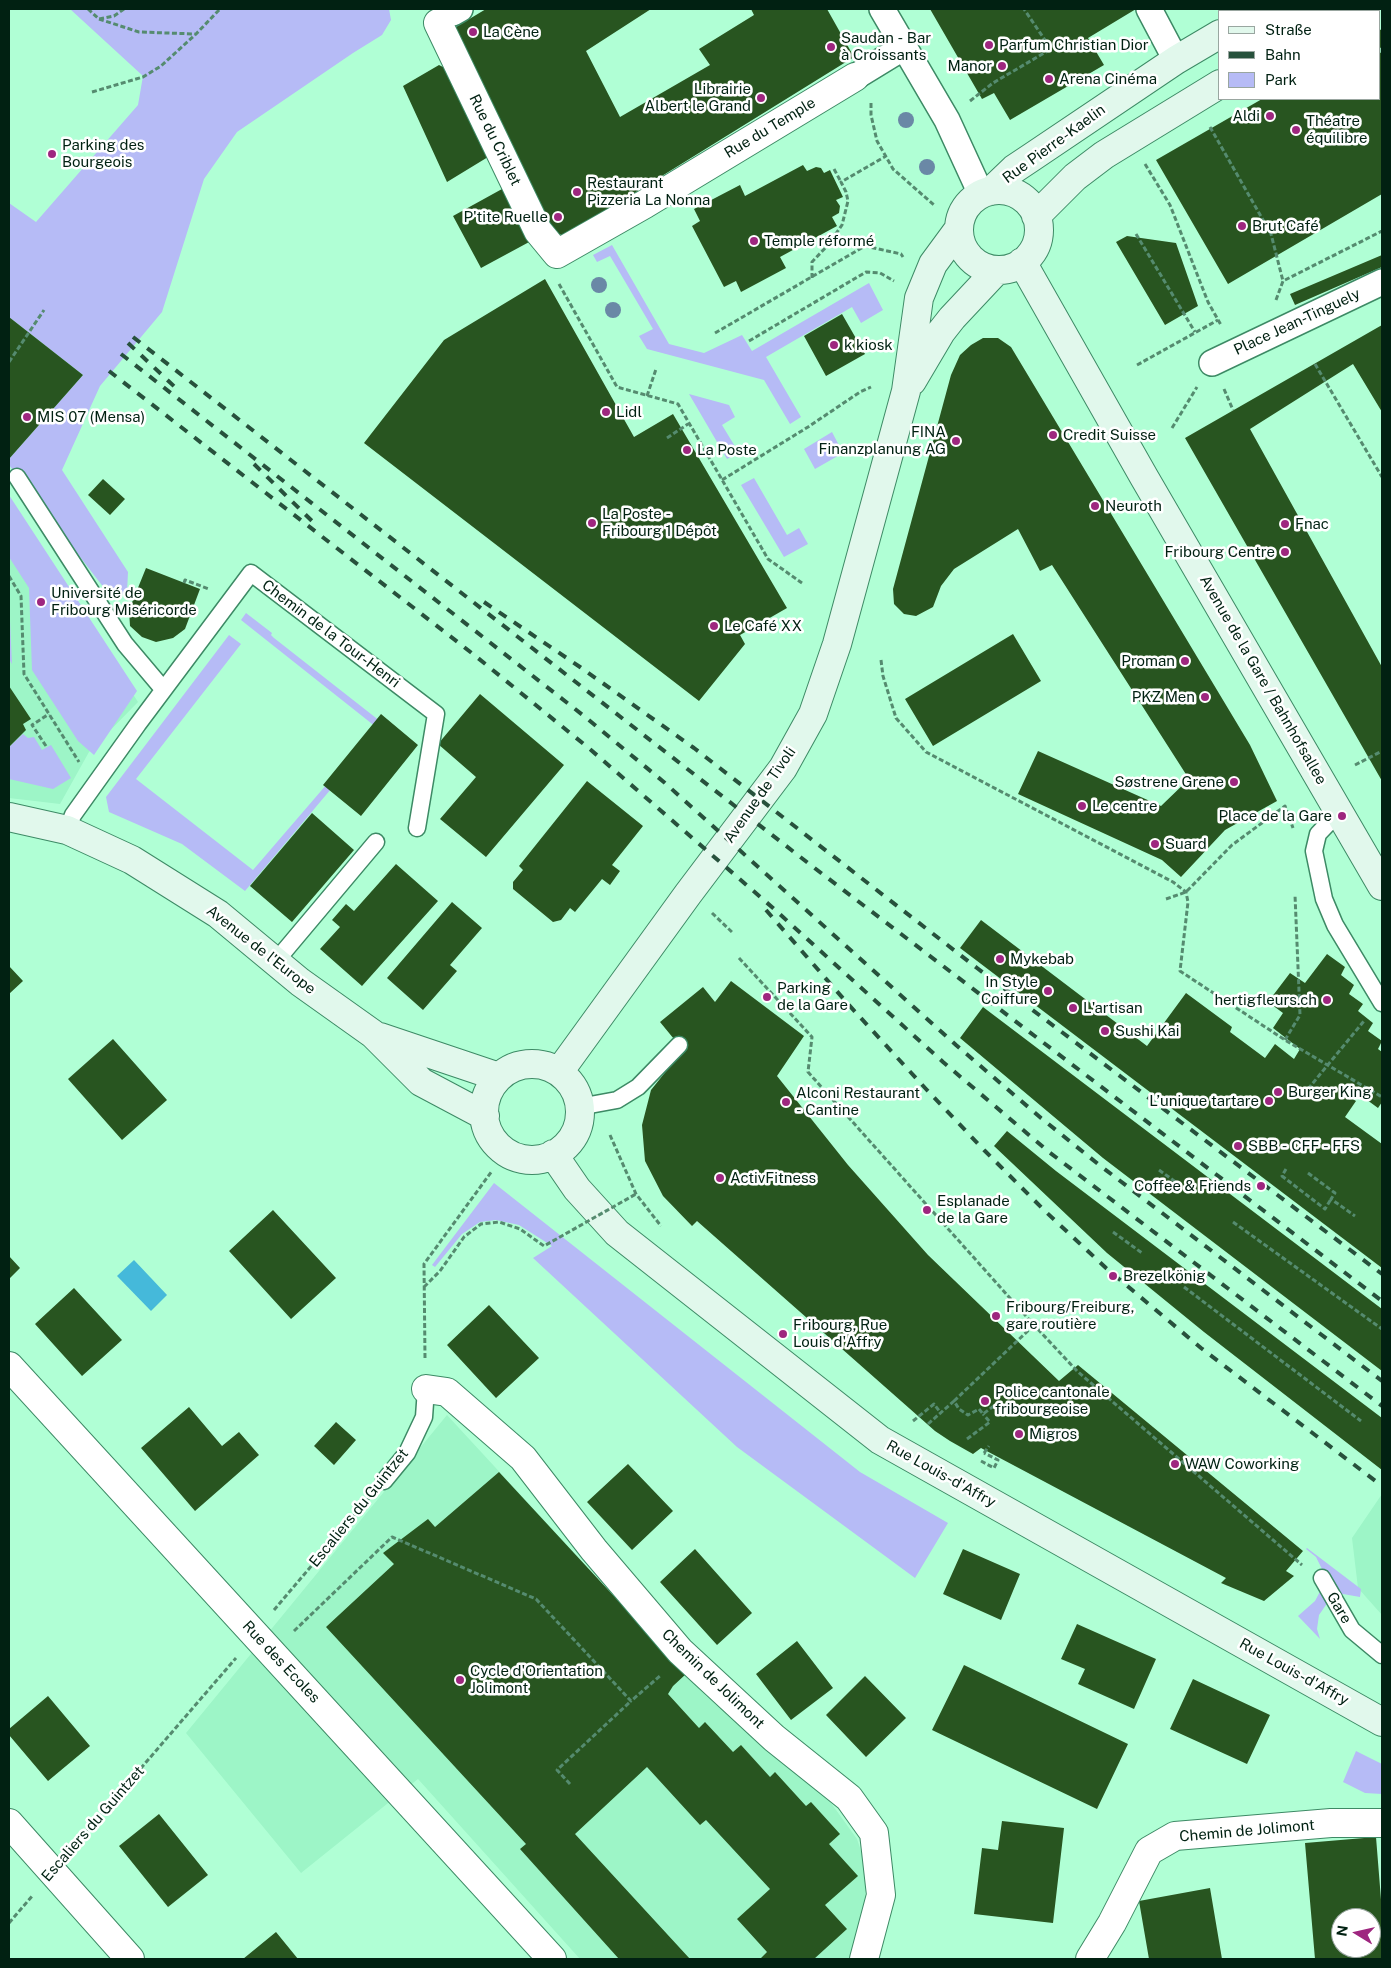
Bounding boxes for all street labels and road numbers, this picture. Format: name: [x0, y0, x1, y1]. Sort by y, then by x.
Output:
street label: Rue du Criblet: [465, 91, 525, 189]
street label: Rue du Temple: [721, 94, 819, 162]
street label: Rue Pierre-Kaelin: [999, 101, 1109, 187]
street label: Place Jean-Tinguely: [1231, 285, 1363, 359]
street label: Avenue de la Gare / Bahnhofsallee: [1196, 572, 1330, 788]
street label: Chemin de la Tour-Henri: [258, 576, 404, 692]
street label: Avenue de Tivoli: [720, 744, 800, 846]
street label: Avenue de l'Europe: [203, 902, 319, 998]
street label: Rue Louis-d'Affry: [883, 1437, 999, 1511]
street label: Escaliers du Guintzet: [306, 1445, 412, 1571]
street label: Gare: [1323, 1589, 1355, 1627]
street label: Rue des Ecoles: [238, 1617, 324, 1707]
street label: Chemin de Jolimont: [658, 1625, 768, 1733]
street label: Rue Louis-d'Affry: [1236, 1635, 1352, 1709]
street label: Escaliers du Guintzet: [38, 1763, 148, 1885]
street label: Chemin de Jolimont: [1179, 1816, 1315, 1846]

